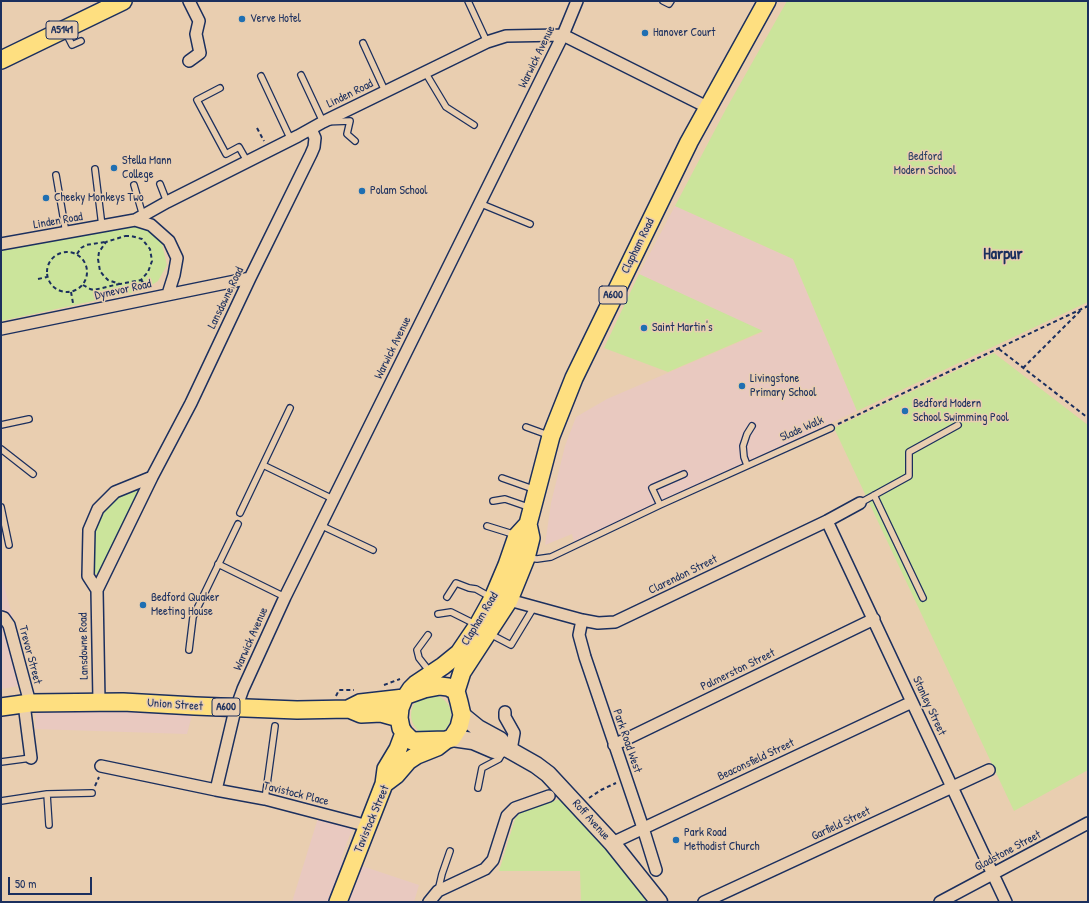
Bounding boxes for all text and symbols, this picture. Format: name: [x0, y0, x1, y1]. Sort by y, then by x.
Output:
place label: Verve Hotel: [250, 12, 301, 26]
marker: Verve Hotel: [237, 14, 247, 24]
road number: A5141: [46, 21, 78, 39]
street label: Warwick Avenue: [516, 23, 558, 91]
place label: Hanover Court: [653, 26, 715, 40]
marker: Hanover Court: [640, 28, 650, 38]
street label: Linden Road: [324, 77, 376, 111]
park label: Bedford Modern School: [894, 150, 956, 178]
place label: Stella Mann College: [122, 154, 172, 182]
marker: Stella Mann College: [109, 163, 119, 173]
place label: Polam School: [370, 184, 427, 198]
marker: Polam School: [357, 186, 367, 196]
place label: Cheeky Monkeys Two: [54, 191, 144, 205]
marker: Cheeky Monkeys Two: [41, 193, 51, 203]
street label: Linden Road: [32, 210, 84, 232]
street label: Clapham Road: [618, 216, 658, 276]
district label: Harpur: [983, 245, 1023, 265]
street label: Lansdowne Road: [205, 265, 247, 331]
street label: Dynevor Road: [93, 277, 153, 303]
road number: A600: [599, 286, 627, 304]
street label: Warwick Avenue: [372, 314, 414, 382]
place label: Saint Martin's: [652, 321, 713, 335]
marker: Saint Martin's: [639, 323, 649, 333]
place label: Livingstone Primary School: [750, 372, 816, 400]
marker: Livingstone Primary School: [737, 381, 747, 391]
place label: Bedford Modern School Swimming Pool: [913, 397, 1009, 425]
marker: Bedford Modern School Swimming Pool: [900, 406, 910, 416]
street label: Slade Walk: [778, 413, 826, 445]
street label: Clarendon Street: [646, 552, 720, 598]
street label: Clapham Road: [458, 590, 502, 648]
place label: Bedford Quaker Meeting House: [151, 591, 219, 619]
marker: Bedford Quaker Meeting House: [138, 600, 148, 610]
street label: Warwick Avenue: [231, 605, 271, 673]
street label: Lansdowne Road: [76, 612, 92, 680]
street label: Trevor Street: [15, 624, 45, 686]
street label: Palmerston Street: [698, 646, 778, 694]
street label: Stanley Street: [909, 674, 949, 738]
street label: Union Street: [147, 696, 203, 714]
road number: A600: [212, 698, 240, 716]
street label: Park Road West: [609, 707, 645, 775]
street label: Beaconsfield Street: [715, 736, 797, 784]
street label: Tavistock Place: [262, 779, 330, 809]
street label: Tavistock Street: [351, 783, 393, 855]
street label: Roff Avenue: [569, 797, 613, 843]
street label: Garfield Street: [809, 804, 873, 844]
place label: Park Road Methodist Church: [684, 826, 760, 854]
street label: Gladstone Street: [972, 828, 1044, 874]
marker: Park Road Methodist Church: [671, 835, 681, 845]
scale bar: [10, 869, 94, 895]
text: 50 m: [15, 875, 36, 892]

